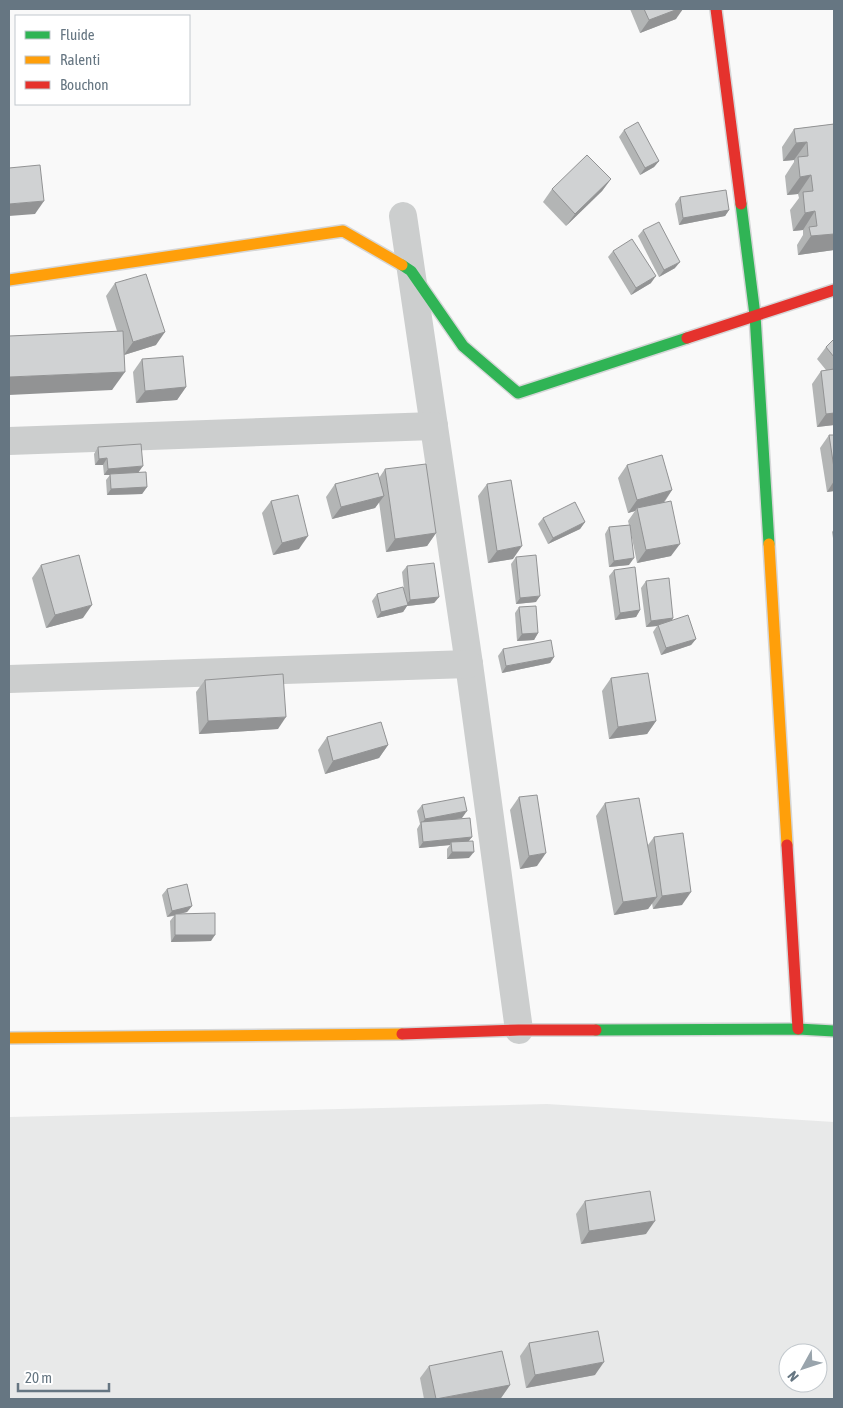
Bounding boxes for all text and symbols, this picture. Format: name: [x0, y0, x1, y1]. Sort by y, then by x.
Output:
legend: [15, 15, 190, 105]
text: Fluide: [60, 26, 95, 43]
text: Ralenti: [60, 51, 100, 68]
text: Bouchon: [60, 76, 109, 93]
north arrow: [778, 1343, 828, 1393]
scale bar: [18, 1360, 109, 1392]
text: N: [784, 1368, 802, 1385]
text: 20 m: [25, 1369, 52, 1386]

